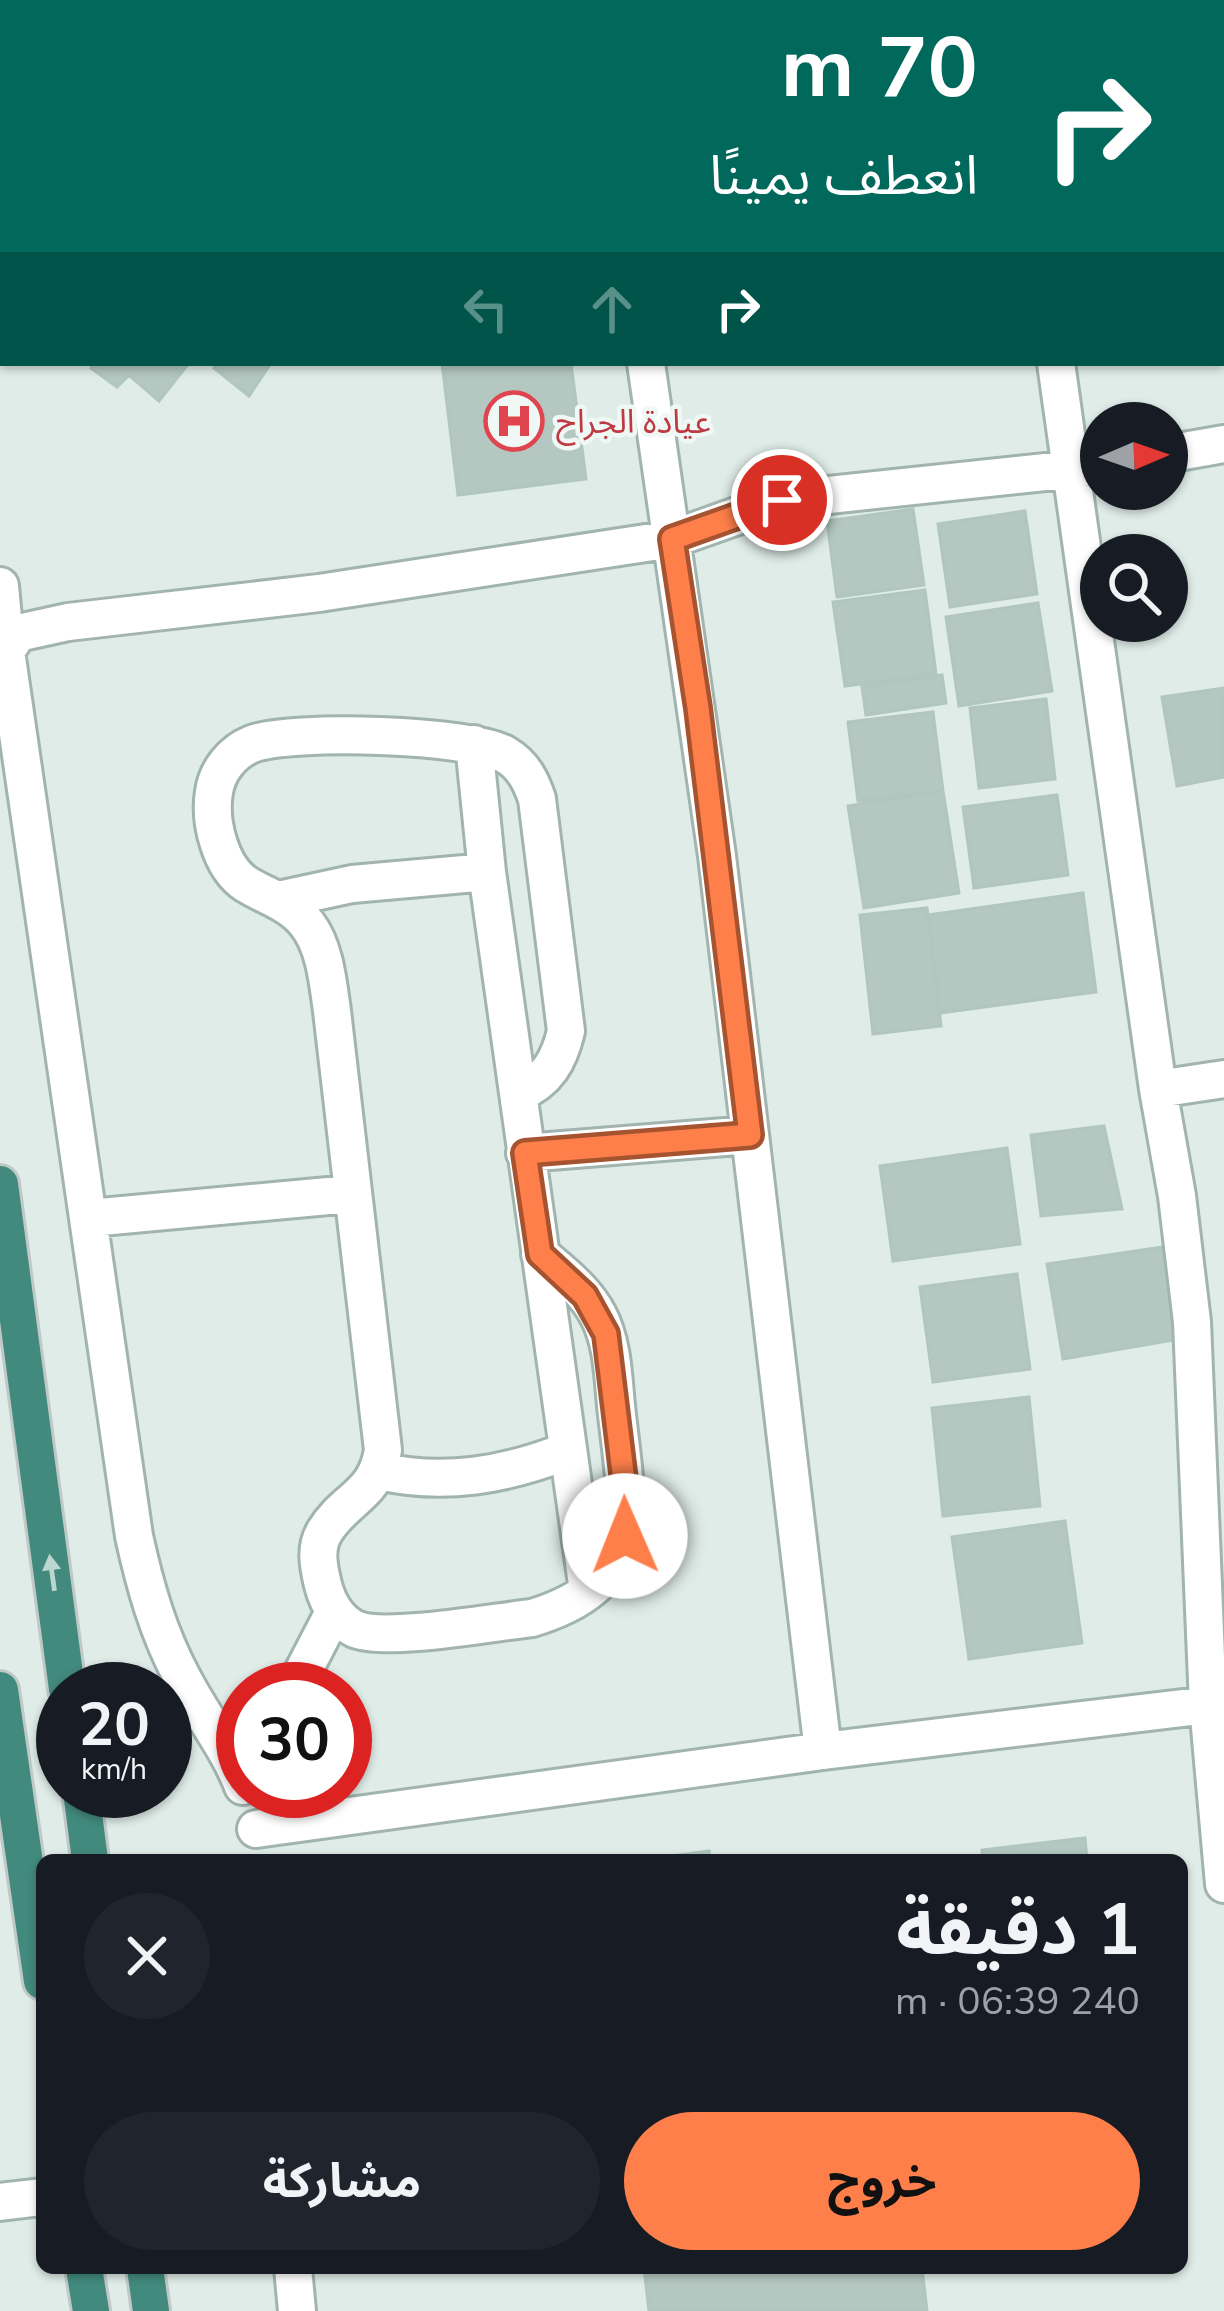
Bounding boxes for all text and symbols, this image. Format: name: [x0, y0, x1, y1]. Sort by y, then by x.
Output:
text: 70 m: [781, 11, 978, 126]
icon: right: [1020, 48, 1176, 204]
text: انعطف يمينًا: [709, 139, 978, 213]
icon: left: [453, 276, 519, 342]
icon: ahead: [579, 276, 645, 342]
icon: right: [705, 276, 771, 342]
hospital icon: عيادة الجراح: [483, 390, 545, 452]
place label: عيادة الجراح: [556, 400, 711, 446]
north arrow: [1080, 402, 1188, 510]
map controls: [1080, 402, 1188, 642]
pin: [731, 449, 833, 551]
icon: arrive: [749, 467, 815, 533]
button: search: [1080, 534, 1188, 642]
position arrow: [562, 1473, 688, 1599]
one-way arrow: [42, 1554, 61, 1591]
speed limit sign: 30: [216, 1662, 372, 1818]
text: 20: [78, 1684, 150, 1766]
text: km/h: [81, 1749, 147, 1790]
text: 1 دقيقة: [896, 1881, 1140, 1979]
button: close: [84, 1893, 210, 2019]
text: 240 m · 06:39: [895, 1975, 1140, 2028]
button: مشاركة: [84, 2112, 600, 2250]
button: خروج: [624, 2112, 1140, 2250]

